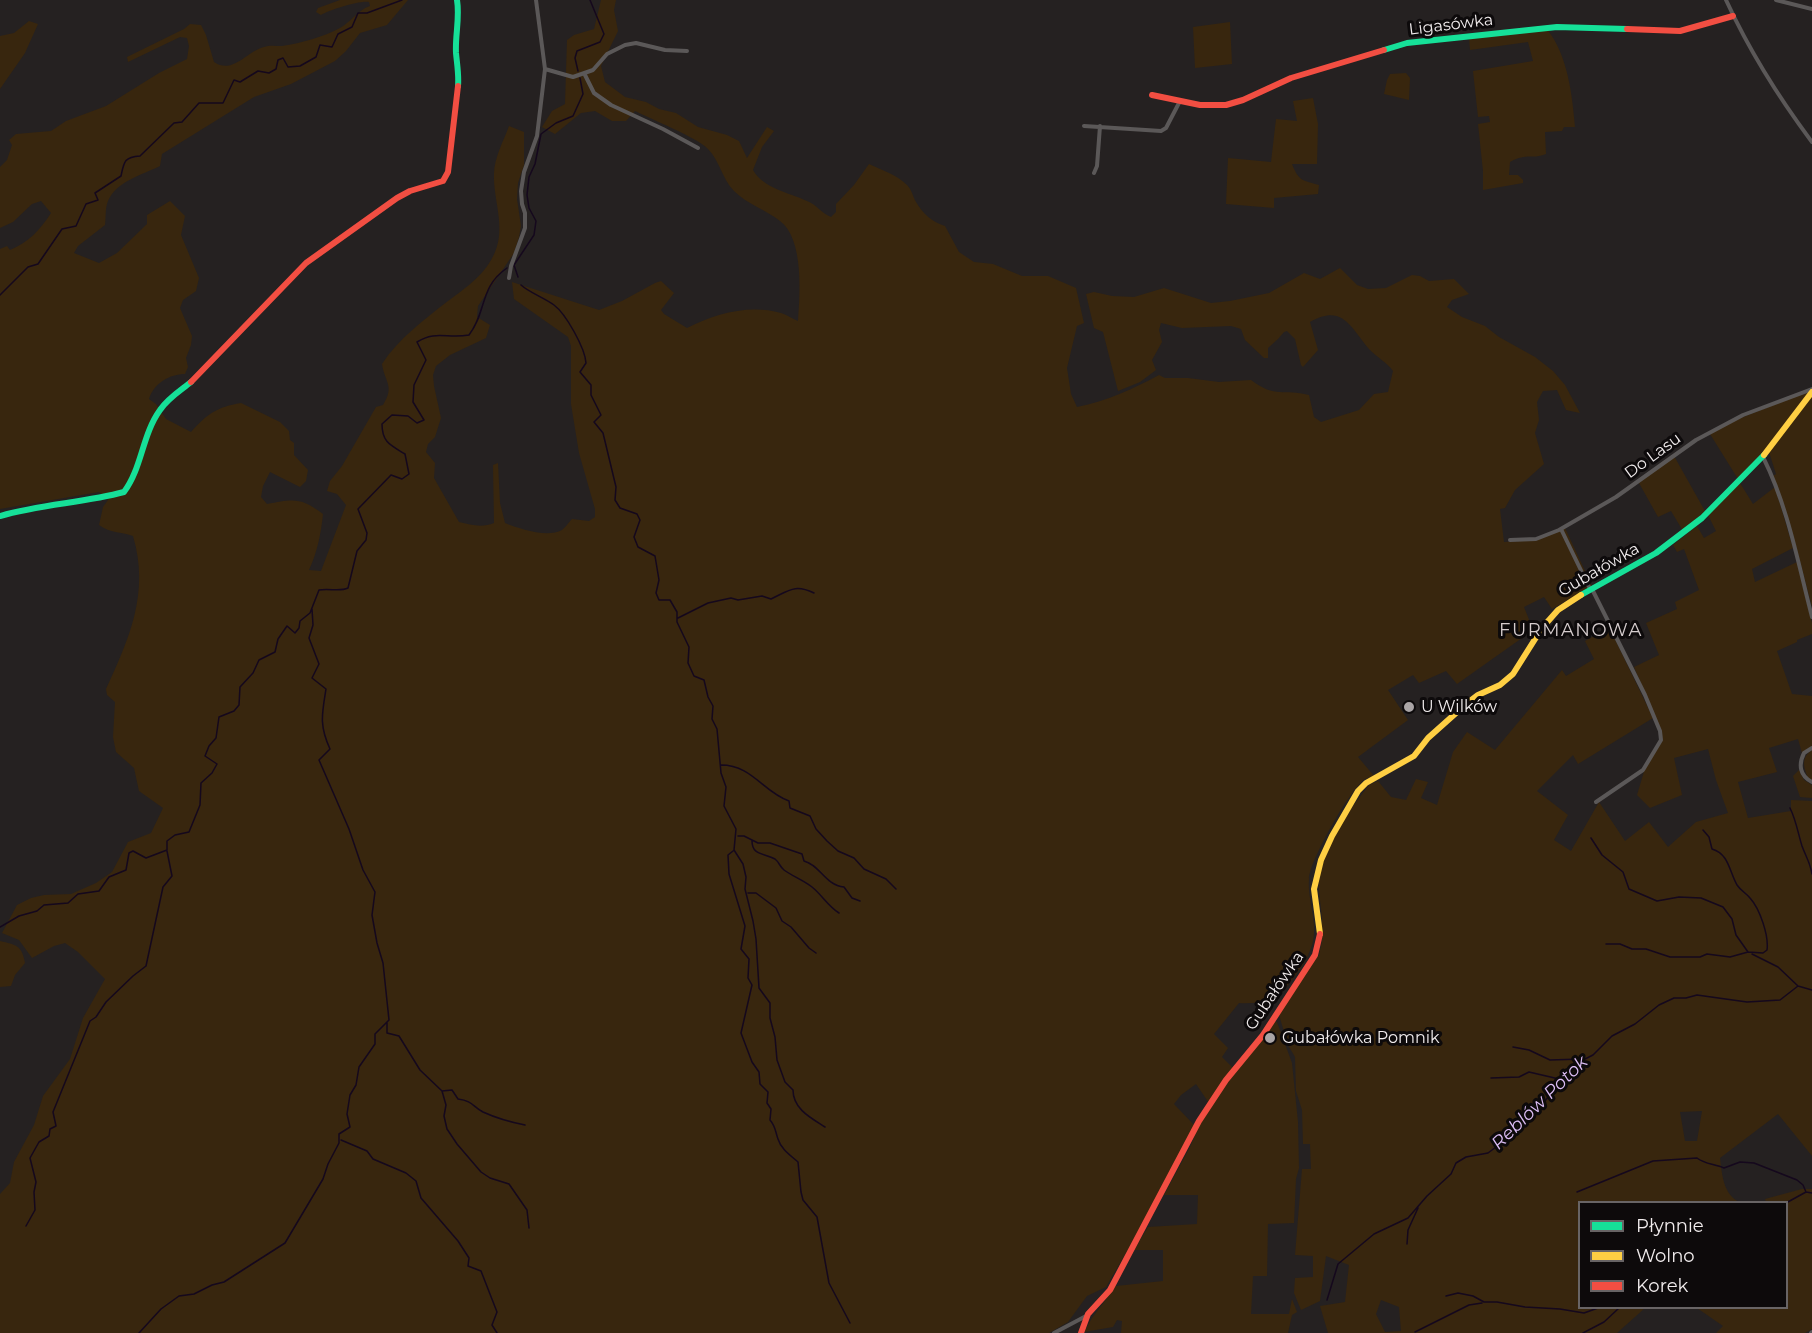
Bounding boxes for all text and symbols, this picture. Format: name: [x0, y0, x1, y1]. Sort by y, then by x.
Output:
street label: Ligasówka: [1408, 10, 1494, 40]
street label: Do Lasu: [1621, 429, 1685, 483]
street label: Gubałówka: [1555, 539, 1643, 601]
district label: FURMANOWA: [1499, 620, 1643, 642]
place label: U Wilków: [1421, 697, 1497, 717]
marker: U Wilków: [1402, 700, 1416, 714]
street label: Gubałówka: [1242, 948, 1308, 1034]
place label: Gubałówka Pomnik: [1282, 1028, 1440, 1048]
marker: Gubałówka Pomnik: [1263, 1031, 1277, 1045]
water label: Reblów Potok: [1487, 1052, 1593, 1154]
legend: [1578, 1201, 1788, 1309]
text: Płynnie: [1636, 1215, 1704, 1237]
text: Wolno: [1636, 1245, 1695, 1267]
text: Korek: [1636, 1275, 1688, 1297]

